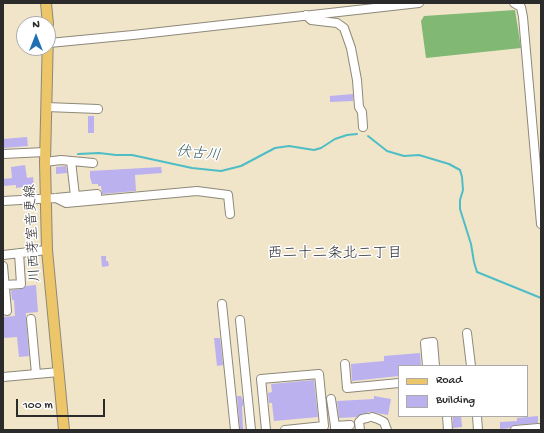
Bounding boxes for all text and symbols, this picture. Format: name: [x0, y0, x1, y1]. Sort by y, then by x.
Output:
north arrow: [16, 16, 56, 56]
text: N: [32, 19, 40, 31]
water label: 伏古川: [175, 144, 221, 166]
street label: 川西芽室音更線: [23, 184, 45, 282]
district label: 西二十二条北二丁目: [268, 246, 402, 264]
legend: [398, 365, 528, 417]
text: Road: [436, 374, 462, 388]
scale bar: [18, 391, 107, 417]
text: Building: [436, 394, 475, 408]
text: 100 m: [23, 399, 53, 413]

